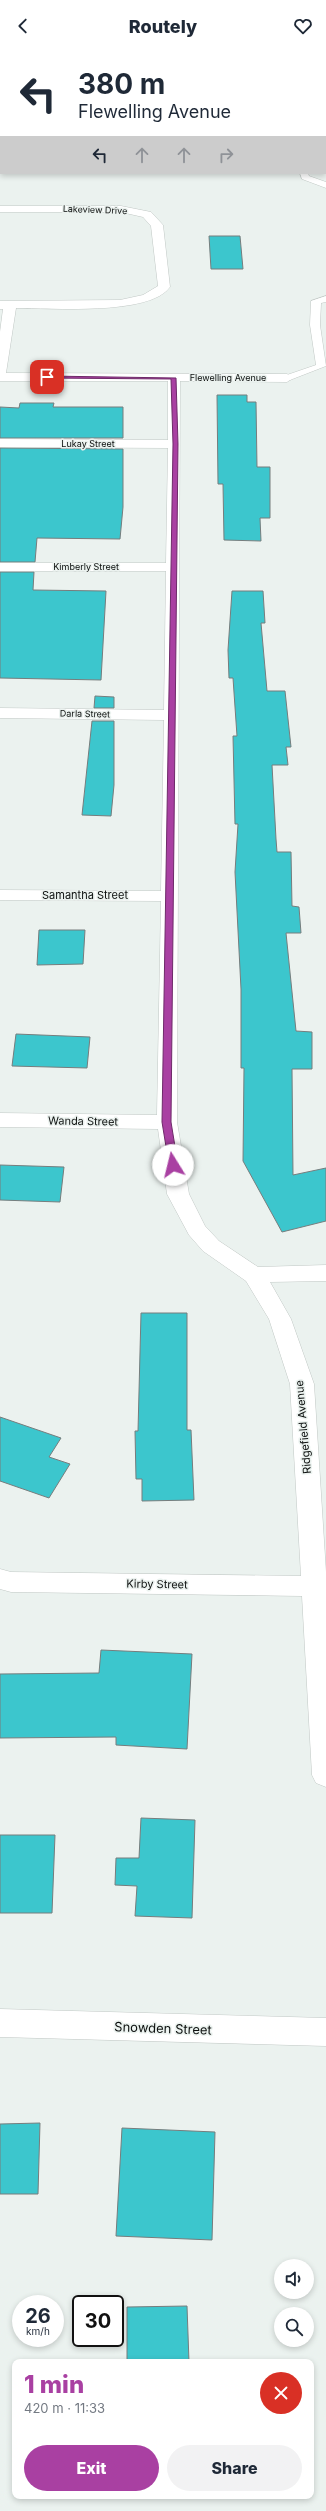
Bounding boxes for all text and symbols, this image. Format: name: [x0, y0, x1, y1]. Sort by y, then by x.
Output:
icon: back: [12, 15, 34, 37]
icon: heart: [292, 15, 314, 37]
text: Routely: [129, 16, 197, 37]
text: 380 m: [78, 67, 165, 101]
icon: left: [12, 68, 64, 120]
text: Flewelling Avenue: [78, 101, 231, 122]
icon: left: [89, 144, 111, 166]
icon: ahead: [131, 144, 153, 166]
icon: ahead: [173, 144, 195, 166]
icon: right: [215, 144, 237, 166]
street label: Lakeview Drive: [63, 203, 127, 216]
pin: [30, 360, 64, 394]
icon: arrive: [36, 366, 58, 388]
street label: Flewelling Avenue: [190, 372, 266, 383]
street label: Lukay Street: [61, 438, 115, 449]
street label: Kimberly Street: [53, 561, 119, 572]
street label: Darla Street: [60, 708, 110, 719]
street label: Samantha Street: [42, 888, 128, 902]
street label: Wanda Street: [48, 1113, 119, 1129]
position arrow: [152, 1144, 194, 1186]
street label: Ridgefield Avenue: [292, 1380, 314, 1474]
street label: Kirby Street: [126, 1576, 188, 1592]
street label: Snowden Street: [114, 2018, 212, 2038]
map controls: [274, 2259, 314, 2347]
button: sound: [274, 2259, 314, 2299]
speed limit sign: 30: [72, 2295, 124, 2347]
text: 26: [25, 2304, 51, 2328]
button: search: [274, 2307, 314, 2347]
text: km/h: [26, 2325, 50, 2337]
text: 1 min: [24, 2370, 84, 2399]
button: close: [260, 2372, 302, 2414]
text: 420 m · 11:33: [24, 2400, 105, 2416]
button: Exit: [24, 2445, 159, 2491]
button: Share: [167, 2445, 302, 2491]

